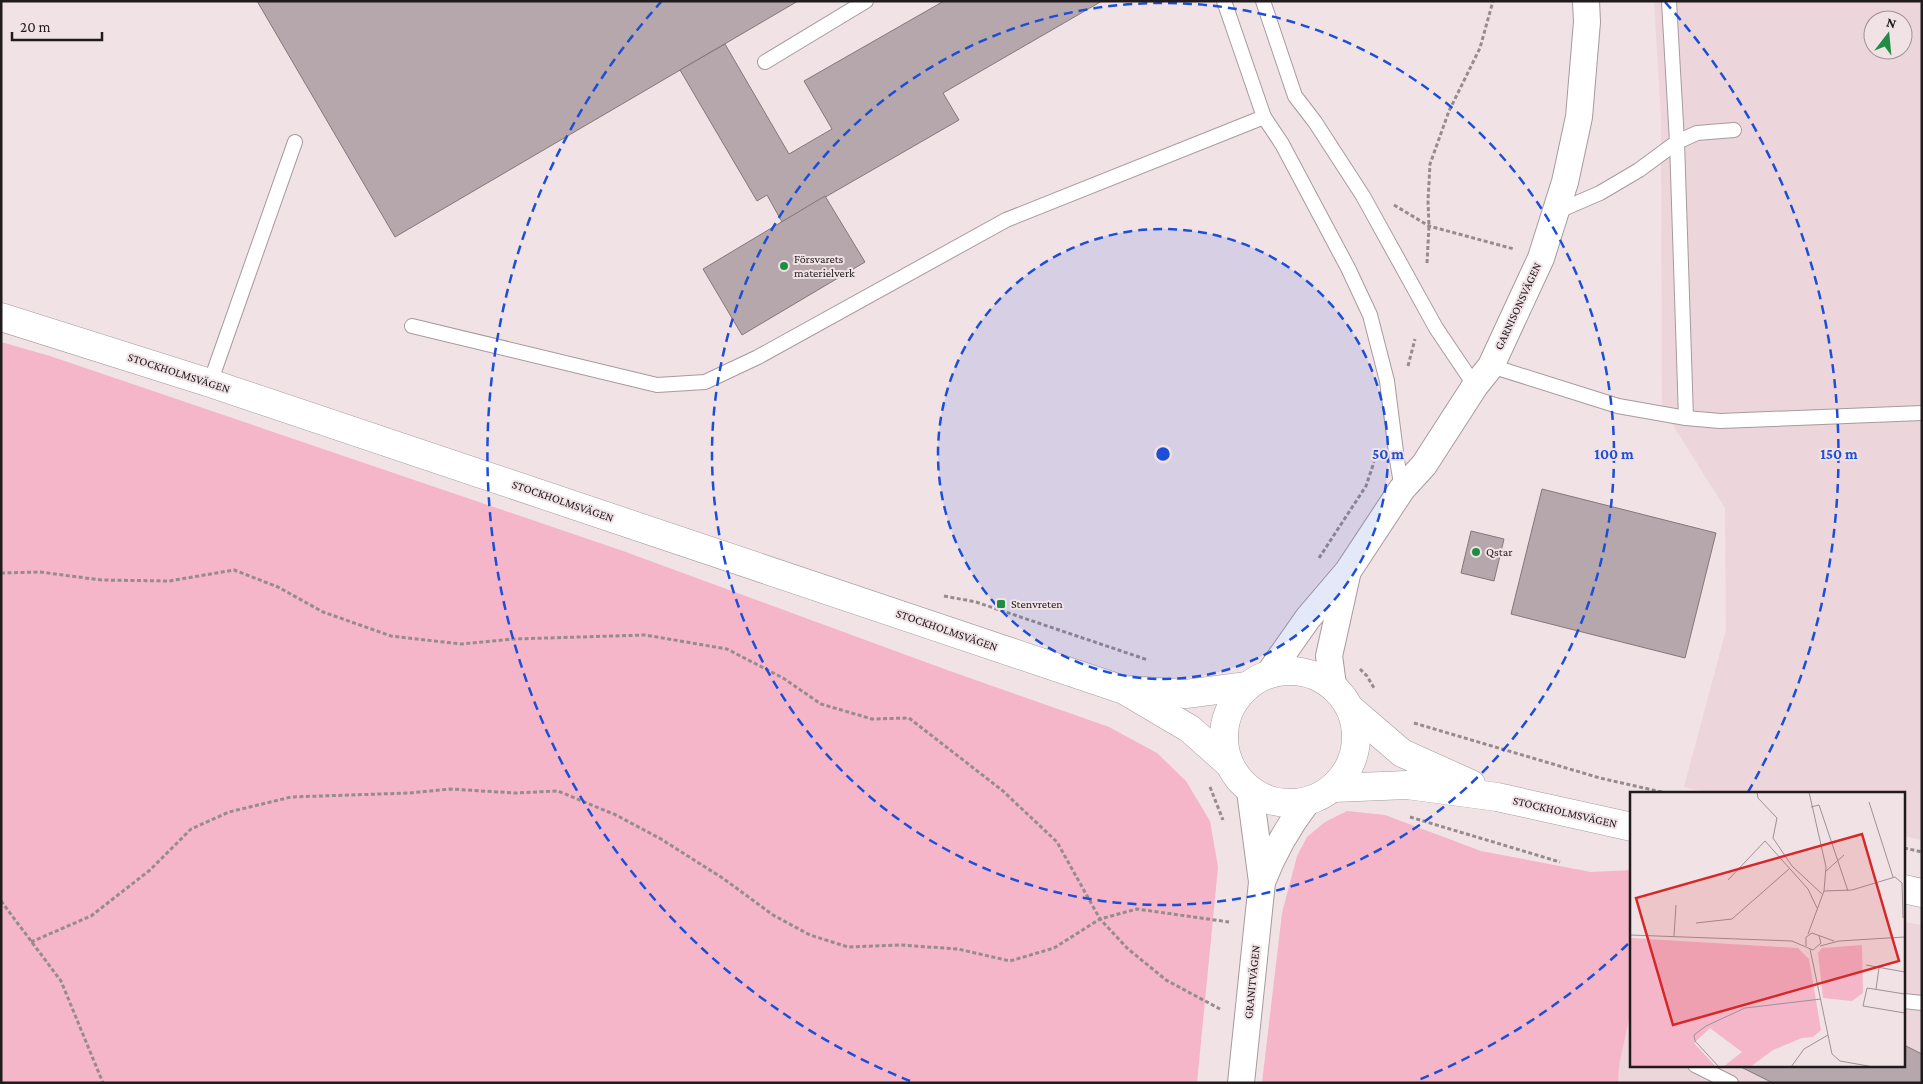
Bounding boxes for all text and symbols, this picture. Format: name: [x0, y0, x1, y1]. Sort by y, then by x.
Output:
scale bar: [12, 10, 102, 42]
north arrow: [1863, 10, 1913, 60]
text: N: [1885, 13, 1899, 32]
text: 20 m: [20, 19, 51, 35]
place label: Försvarets materielverk: [794, 252, 855, 280]
marker: Försvarets materielverk: [778, 260, 790, 272]
street label: GARNISONSVÄGEN: [1492, 260, 1544, 352]
street label: STOCKHOLMSVÄGEN: [126, 350, 232, 396]
centre of rings: [1154, 445, 1172, 463]
text: 50 m: [1372, 446, 1404, 462]
text: 100 m: [1594, 446, 1634, 462]
text: 150 m: [1820, 446, 1858, 462]
street label: STOCKHOLMSVÄGEN: [510, 477, 616, 525]
place label: Qstar: [1486, 545, 1513, 559]
marker: Qstar: [1470, 546, 1482, 558]
place label: Stenvreten: [1011, 597, 1063, 611]
marker: Stenvreten: [995, 598, 1007, 610]
street label: STOCKHOLMSVÄGEN: [894, 606, 1000, 654]
inset map: [1630, 792, 1906, 1066]
street label: STOCKHOLMSVÄGEN: [1512, 793, 1619, 831]
street label: GRANITVÄGEN: [1241, 944, 1263, 1019]

